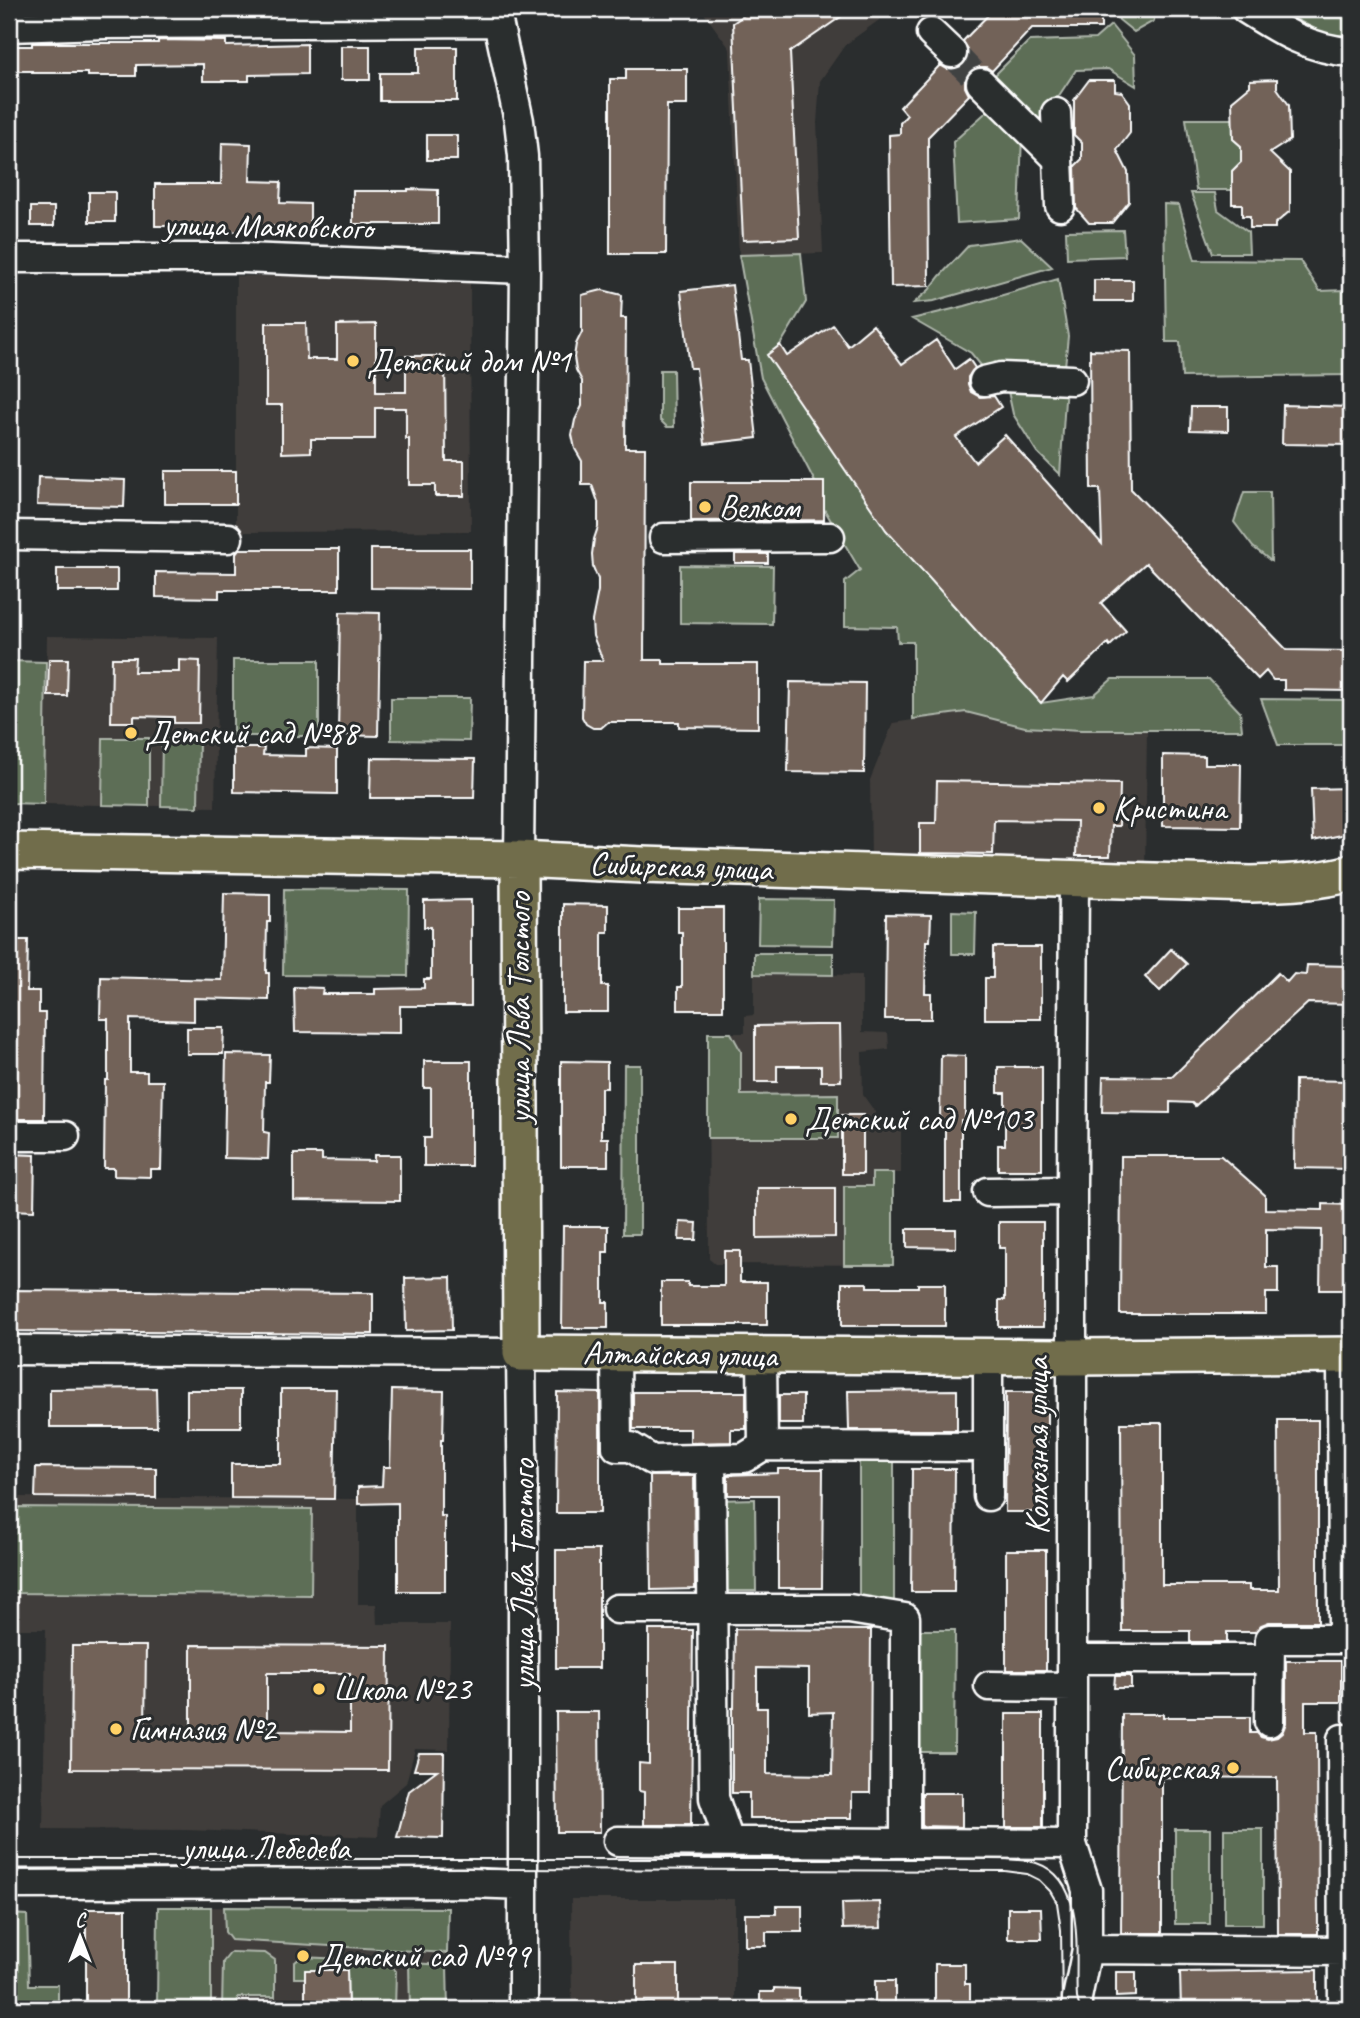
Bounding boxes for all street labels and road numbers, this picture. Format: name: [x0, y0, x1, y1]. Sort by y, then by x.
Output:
street label: улица Маяковского: [161, 203, 377, 249]
street label: Сибирская улица: [589, 842, 776, 890]
street label: улица Льва Толстого: [498, 890, 540, 1126]
street label: Алтайская улица: [583, 1331, 779, 1377]
street label: Колхозная улица: [1016, 1355, 1058, 1535]
street label: улица Льва Толстого: [502, 1457, 544, 1693]
street label: улица Лебедева: [180, 1827, 353, 1869]

